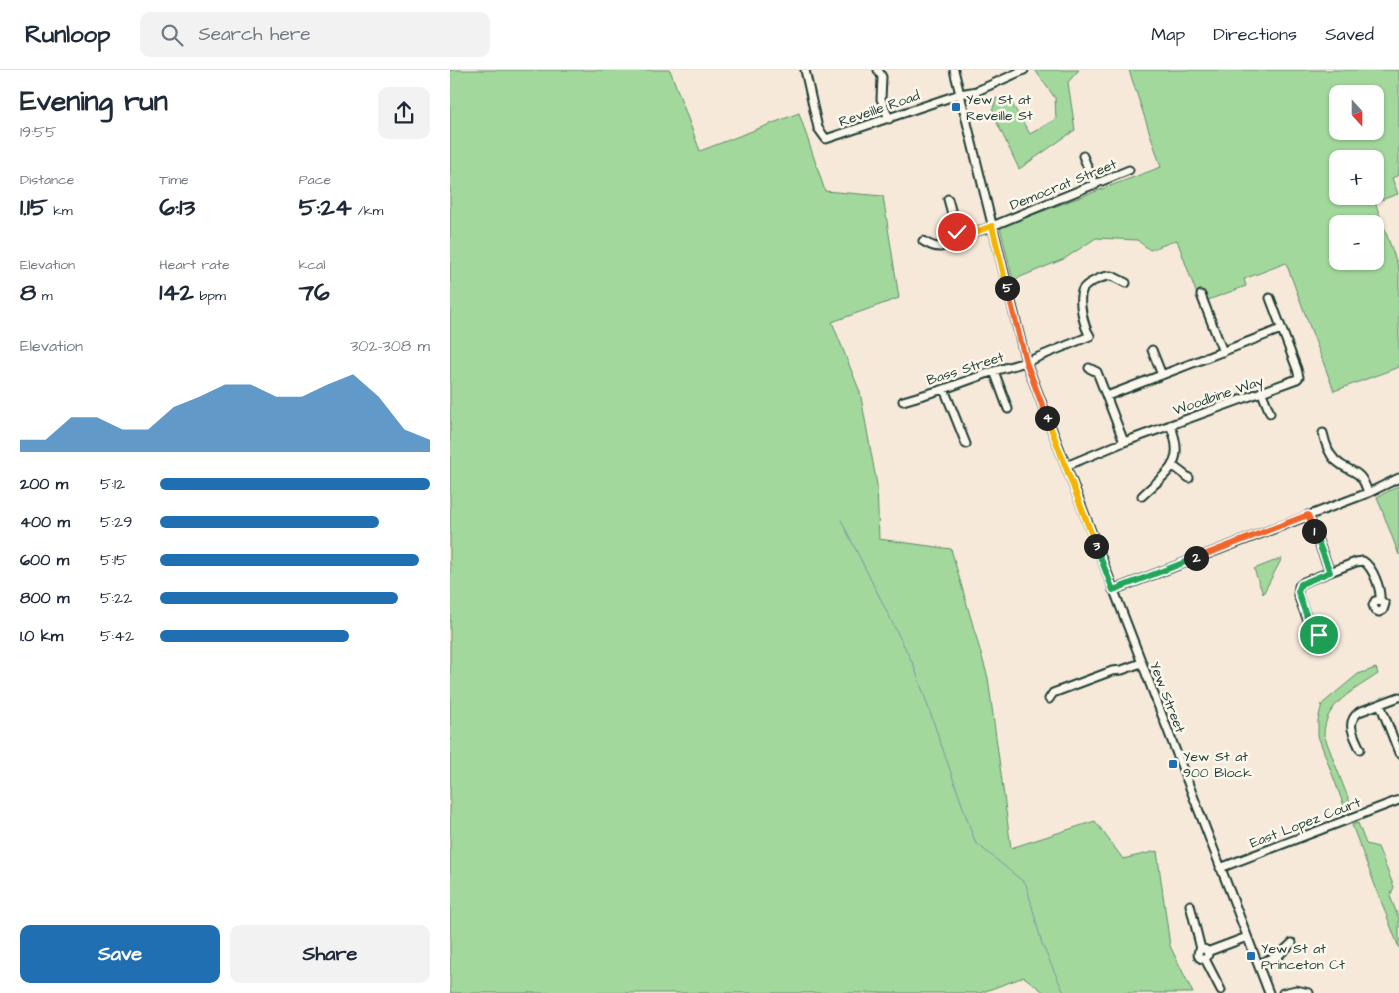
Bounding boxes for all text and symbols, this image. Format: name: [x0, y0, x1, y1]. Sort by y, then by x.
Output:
search box: [140, 12, 490, 57]
text: Runloop: [25, 18, 110, 52]
icon: search: [158, 21, 186, 49]
text: Search here: [198, 21, 311, 48]
text: Map: [1151, 22, 1185, 47]
text: Directions: [1213, 22, 1297, 47]
text: Saved: [1325, 22, 1374, 47]
text: Evening run: [20, 82, 168, 121]
north arrow: [1329, 85, 1384, 140]
map controls: [1329, 85, 1384, 270]
street label: Reveille Road: [836, 86, 922, 132]
button: share: [378, 87, 430, 139]
place label: Yew St at Reveille St: [966, 90, 1033, 126]
marker: Yew St at Reveille St: [950, 101, 962, 113]
text: 19:55: [20, 121, 56, 143]
button: +: [1329, 150, 1384, 205]
street label: Democrat Street: [1007, 154, 1120, 215]
text: Distance: [20, 170, 74, 190]
text: Time: [159, 170, 189, 190]
text: Pace: [299, 170, 331, 190]
text: 1.15: [20, 190, 48, 225]
text: 6:13: [159, 190, 195, 225]
text: 5:24: [299, 190, 352, 225]
text: km: [48, 201, 73, 221]
text: /km: [352, 201, 383, 221]
pin: [936, 211, 978, 253]
button: −: [1329, 215, 1384, 270]
icon: check: [943, 218, 971, 246]
text: Elevation: [20, 255, 75, 275]
text: Heart rate: [159, 255, 230, 275]
text: kcal: [299, 255, 325, 275]
text: 8: [20, 275, 36, 310]
text: 142: [159, 275, 194, 310]
text: 76: [299, 275, 330, 310]
pin: 5: [994, 276, 1020, 300]
text: 5: [1003, 278, 1012, 298]
text: m: [36, 286, 53, 306]
text: bpm: [194, 286, 226, 306]
text: Elevation: [20, 335, 83, 357]
text: 302–308 m: [350, 335, 430, 357]
street label: Bass Street: [924, 347, 1007, 391]
street label: Woodbine Way: [1171, 371, 1266, 421]
pin: 4: [1034, 406, 1060, 430]
text: 4: [1043, 408, 1052, 428]
text: 200 m: [20, 473, 68, 495]
text: 5:12: [100, 473, 125, 495]
text: 400 m: [20, 511, 70, 533]
text: 5:29: [100, 511, 132, 533]
pin: 1: [1302, 518, 1326, 544]
text: 1: [1314, 521, 1315, 541]
pin: 3: [1084, 534, 1108, 558]
text: 3: [1093, 536, 1100, 556]
pin: 2: [1184, 546, 1208, 570]
text: 2: [1192, 548, 1201, 568]
text: 600 m: [20, 549, 69, 571]
text: 5:15: [100, 549, 127, 571]
text: 800 m: [20, 587, 69, 609]
text: 5:22: [100, 587, 132, 609]
pin: [1298, 614, 1340, 656]
icon: arrive: [1305, 621, 1333, 649]
text: 1.0 km: [20, 625, 63, 647]
text: 5:42: [100, 625, 134, 647]
street label: Yew Street: [1144, 659, 1190, 736]
place label: Yew St at 900 Block: [1183, 747, 1252, 783]
marker: Yew St at 900 Block: [1167, 758, 1179, 770]
street label: East Lopez Court: [1247, 792, 1364, 853]
button: Save: [20, 925, 220, 983]
button: Share: [230, 925, 430, 983]
place label: Yew St at Princeton Ct: [1261, 939, 1345, 975]
marker: Yew St at Princeton Ct: [1245, 950, 1257, 962]

